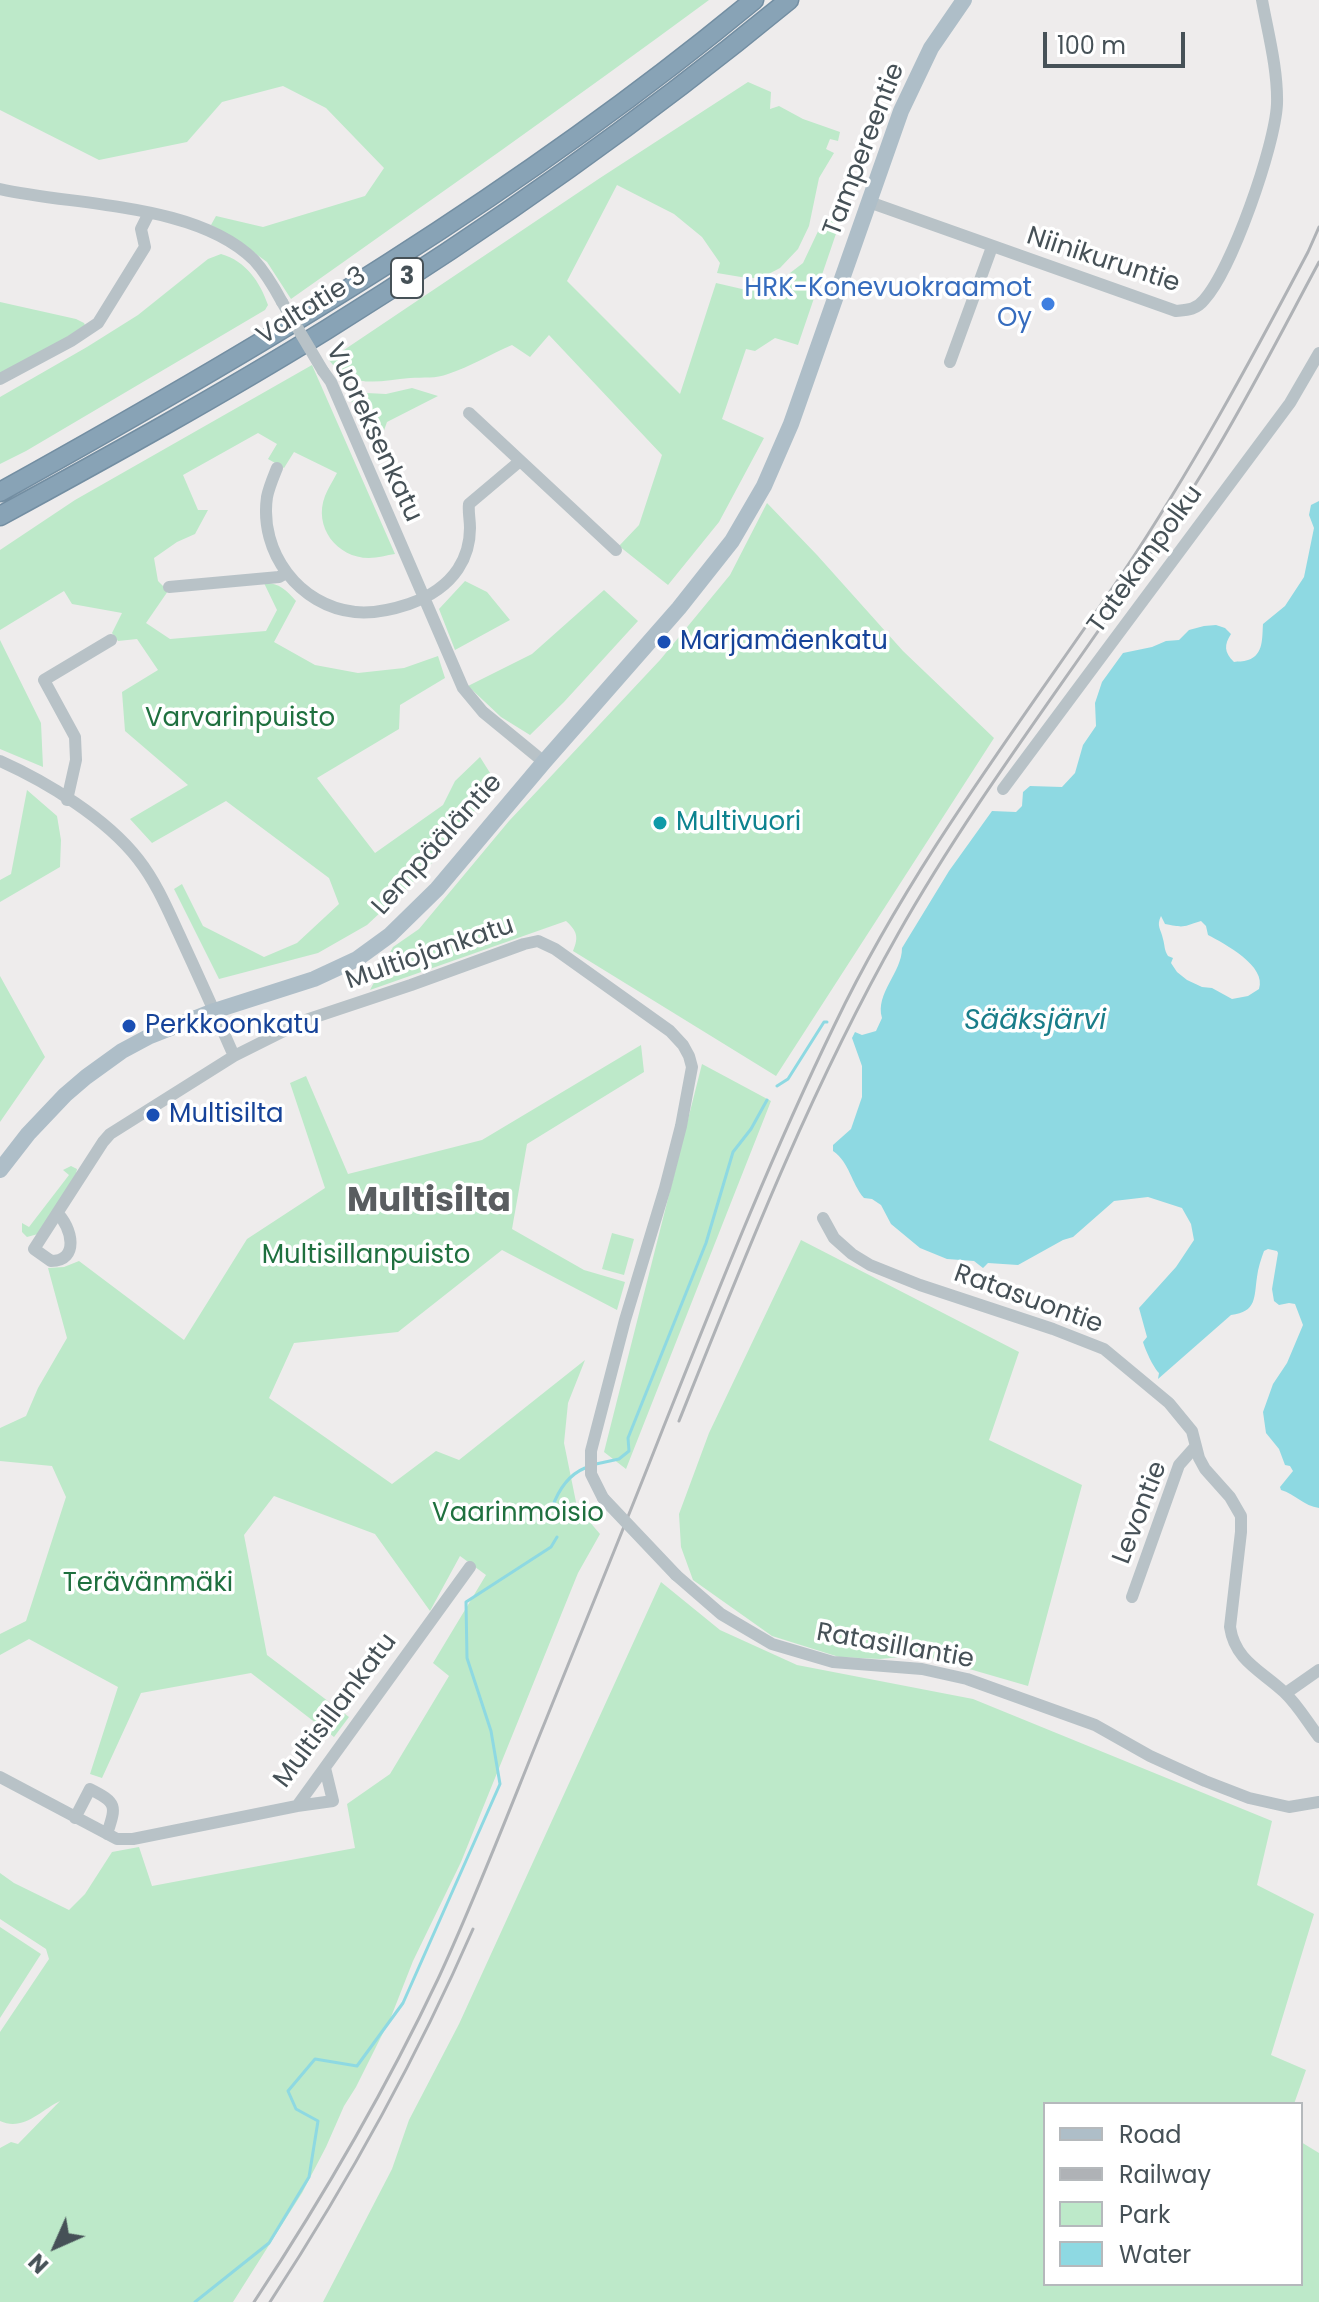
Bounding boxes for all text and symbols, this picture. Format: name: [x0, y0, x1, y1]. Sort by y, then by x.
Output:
scale bar: [1047, 16, 1189, 66]
text: 100 m: [1057, 29, 1126, 62]
street label: Tampereentie: [818, 59, 912, 241]
street label: Niinikuruntie: [1023, 222, 1183, 300]
road number: 3: [391, 258, 423, 298]
street label: Valtatie 3: [252, 261, 372, 353]
place label: HRK-Konevuokraamot Oy: [744, 273, 1032, 334]
marker: HRK-Konevuokraamot Oy: [1039, 295, 1057, 313]
street label: Vuoreksenkatu: [318, 339, 428, 527]
street label: Tatekanpolku: [1082, 480, 1210, 640]
place label: Marjamäenkatu: [680, 626, 888, 658]
marker: Marjamäenkatu: [655, 633, 673, 651]
park label: Varvarinpuisto: [145, 703, 335, 735]
street label: Lempääläntie: [366, 768, 510, 922]
place label: Multivuori: [676, 807, 801, 839]
marker: Multivuori: [651, 814, 669, 832]
street label: Multiojankatu: [342, 911, 518, 997]
water label: Sääksjärvi: [964, 1005, 1106, 1039]
place label: Perkkoonkatu: [145, 1010, 320, 1042]
marker: Perkkoonkatu: [120, 1017, 138, 1035]
place label: Multisilta: [169, 1099, 284, 1131]
marker: Multisilta: [144, 1106, 162, 1124]
district label: Multisilta: [347, 1182, 511, 1222]
park label: Multisillanpuisto: [262, 1240, 470, 1272]
street label: Ratasuontie: [949, 1259, 1107, 1341]
street label: Levontie: [1107, 1457, 1175, 1569]
park label: Vaarinmoisio: [432, 1498, 604, 1530]
park label: Terävänmäki: [63, 1568, 233, 1600]
street label: Ratasillantie: [814, 1618, 976, 1676]
street label: Multisillankatu: [268, 1628, 404, 1794]
legend: [1043, 2102, 1303, 2286]
text: Road: [1119, 2118, 1181, 2151]
text: Railway: [1119, 2158, 1211, 2191]
text: Park: [1119, 2198, 1170, 2231]
north arrow: [16, 2206, 96, 2286]
text: Water: [1119, 2238, 1191, 2271]
text: N: [22, 2247, 55, 2280]

